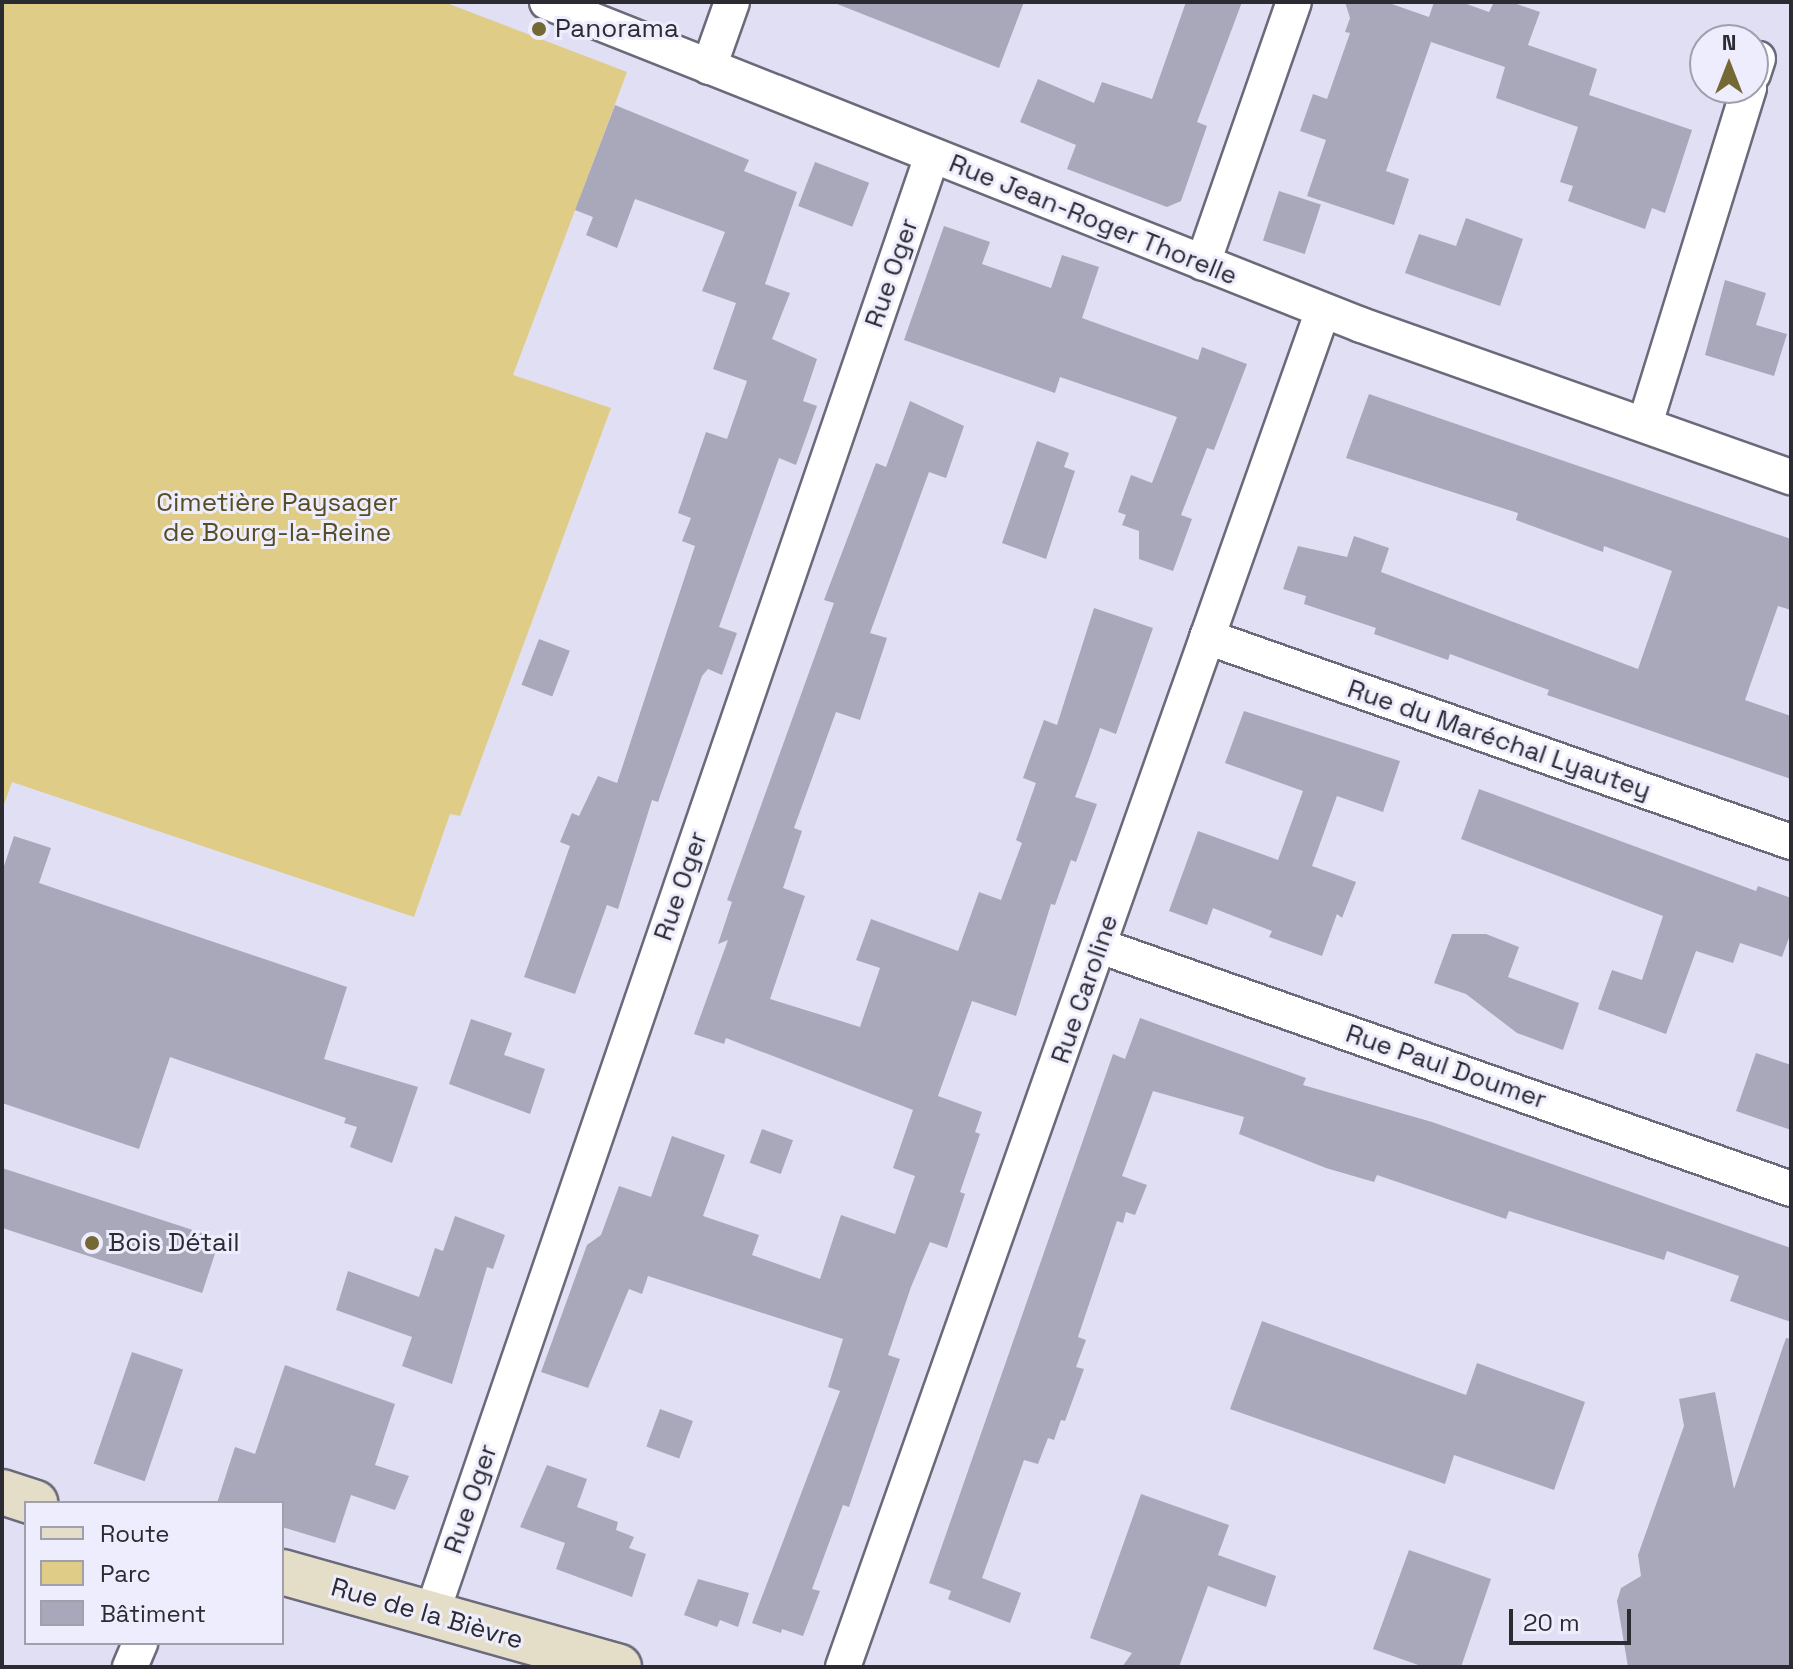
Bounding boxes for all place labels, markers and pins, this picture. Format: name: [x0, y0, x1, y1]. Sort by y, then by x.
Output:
place label: Panorama: [555, 13, 679, 45]
marker: Panorama: [530, 20, 548, 38]
place label: Bois Détail: [108, 1227, 240, 1259]
marker: Bois Détail: [83, 1234, 101, 1252]

